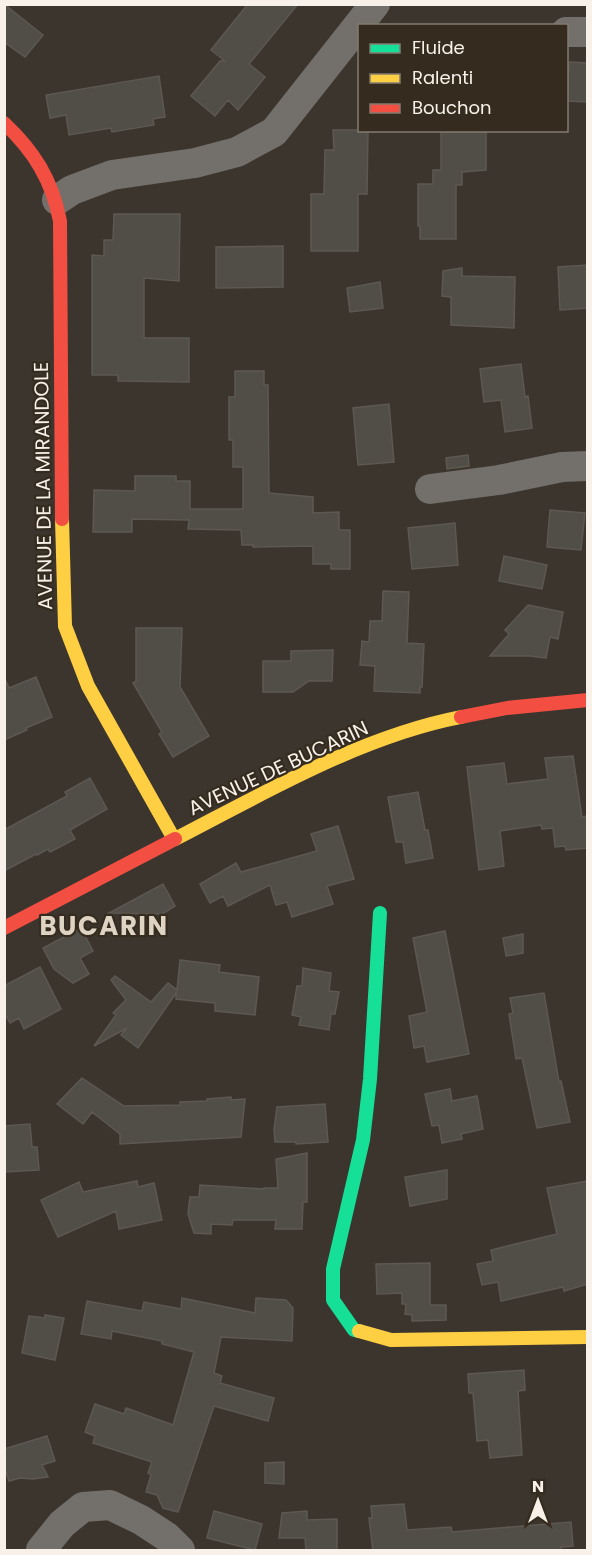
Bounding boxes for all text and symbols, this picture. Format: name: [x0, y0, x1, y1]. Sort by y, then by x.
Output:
legend: [358, 24, 568, 132]
text: Fluide: [412, 35, 465, 60]
text: Ralenti: [412, 65, 473, 90]
text: Bouchon: [412, 95, 492, 120]
street label: AVENUE DE LA MIRANDOLE: [27, 362, 59, 610]
street label: AVENUE DE BUCARIN: [183, 714, 373, 822]
district label: BUCARIN: [39, 908, 169, 944]
north arrow: [508, 1471, 568, 1531]
text: N: [532, 1475, 544, 1498]

